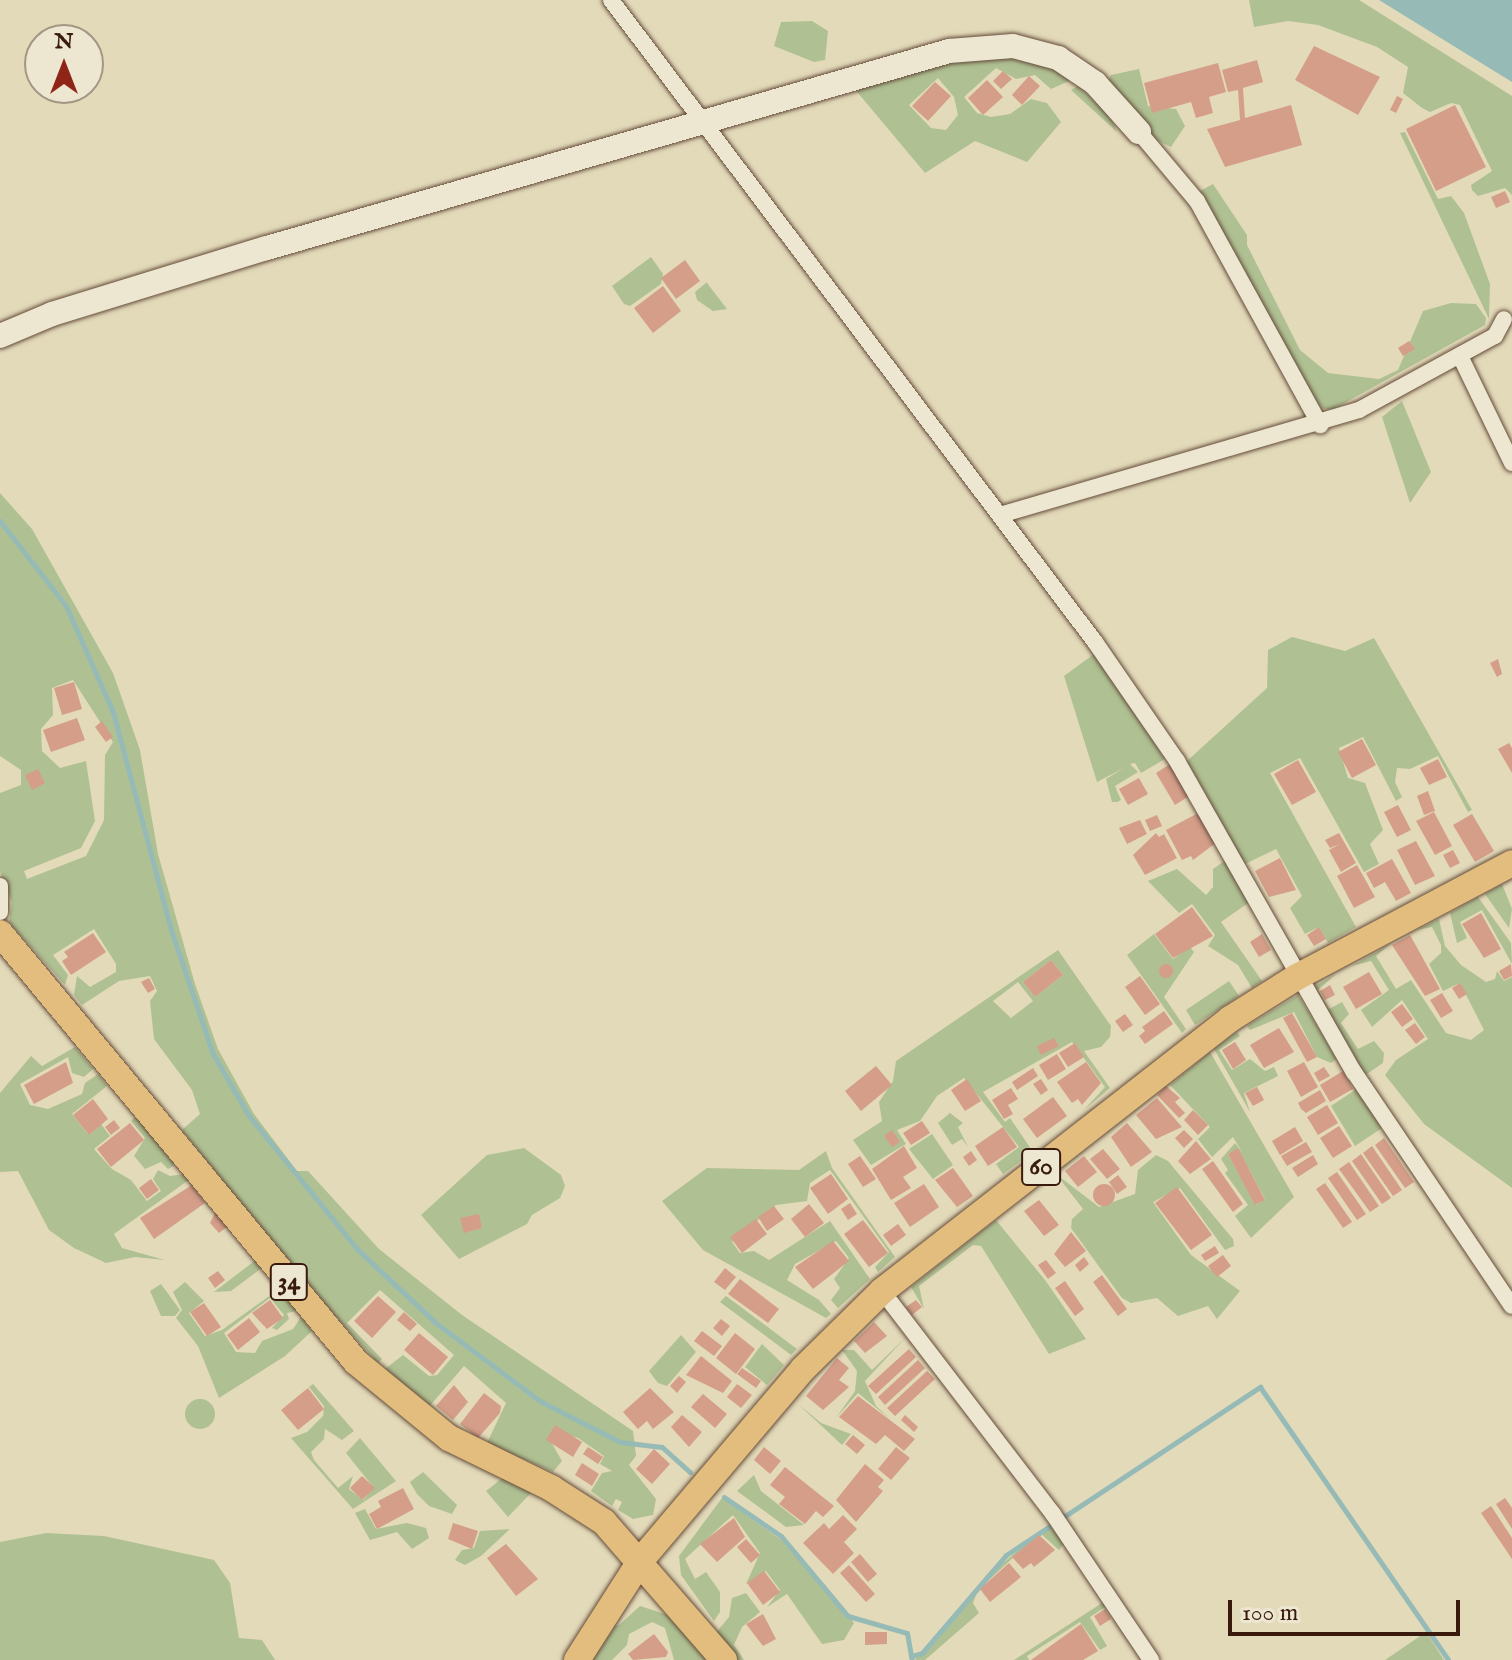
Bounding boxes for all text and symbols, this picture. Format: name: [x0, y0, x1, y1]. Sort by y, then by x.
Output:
north arrow: [24, 24, 104, 104]
text: N: [54, 28, 74, 56]
road number: 60: [1021, 1145, 1061, 1189]
road number: 34: [269, 1260, 309, 1304]
scale bar: [1232, 1584, 1464, 1634]
text: 100 m: [1242, 1598, 1298, 1629]

